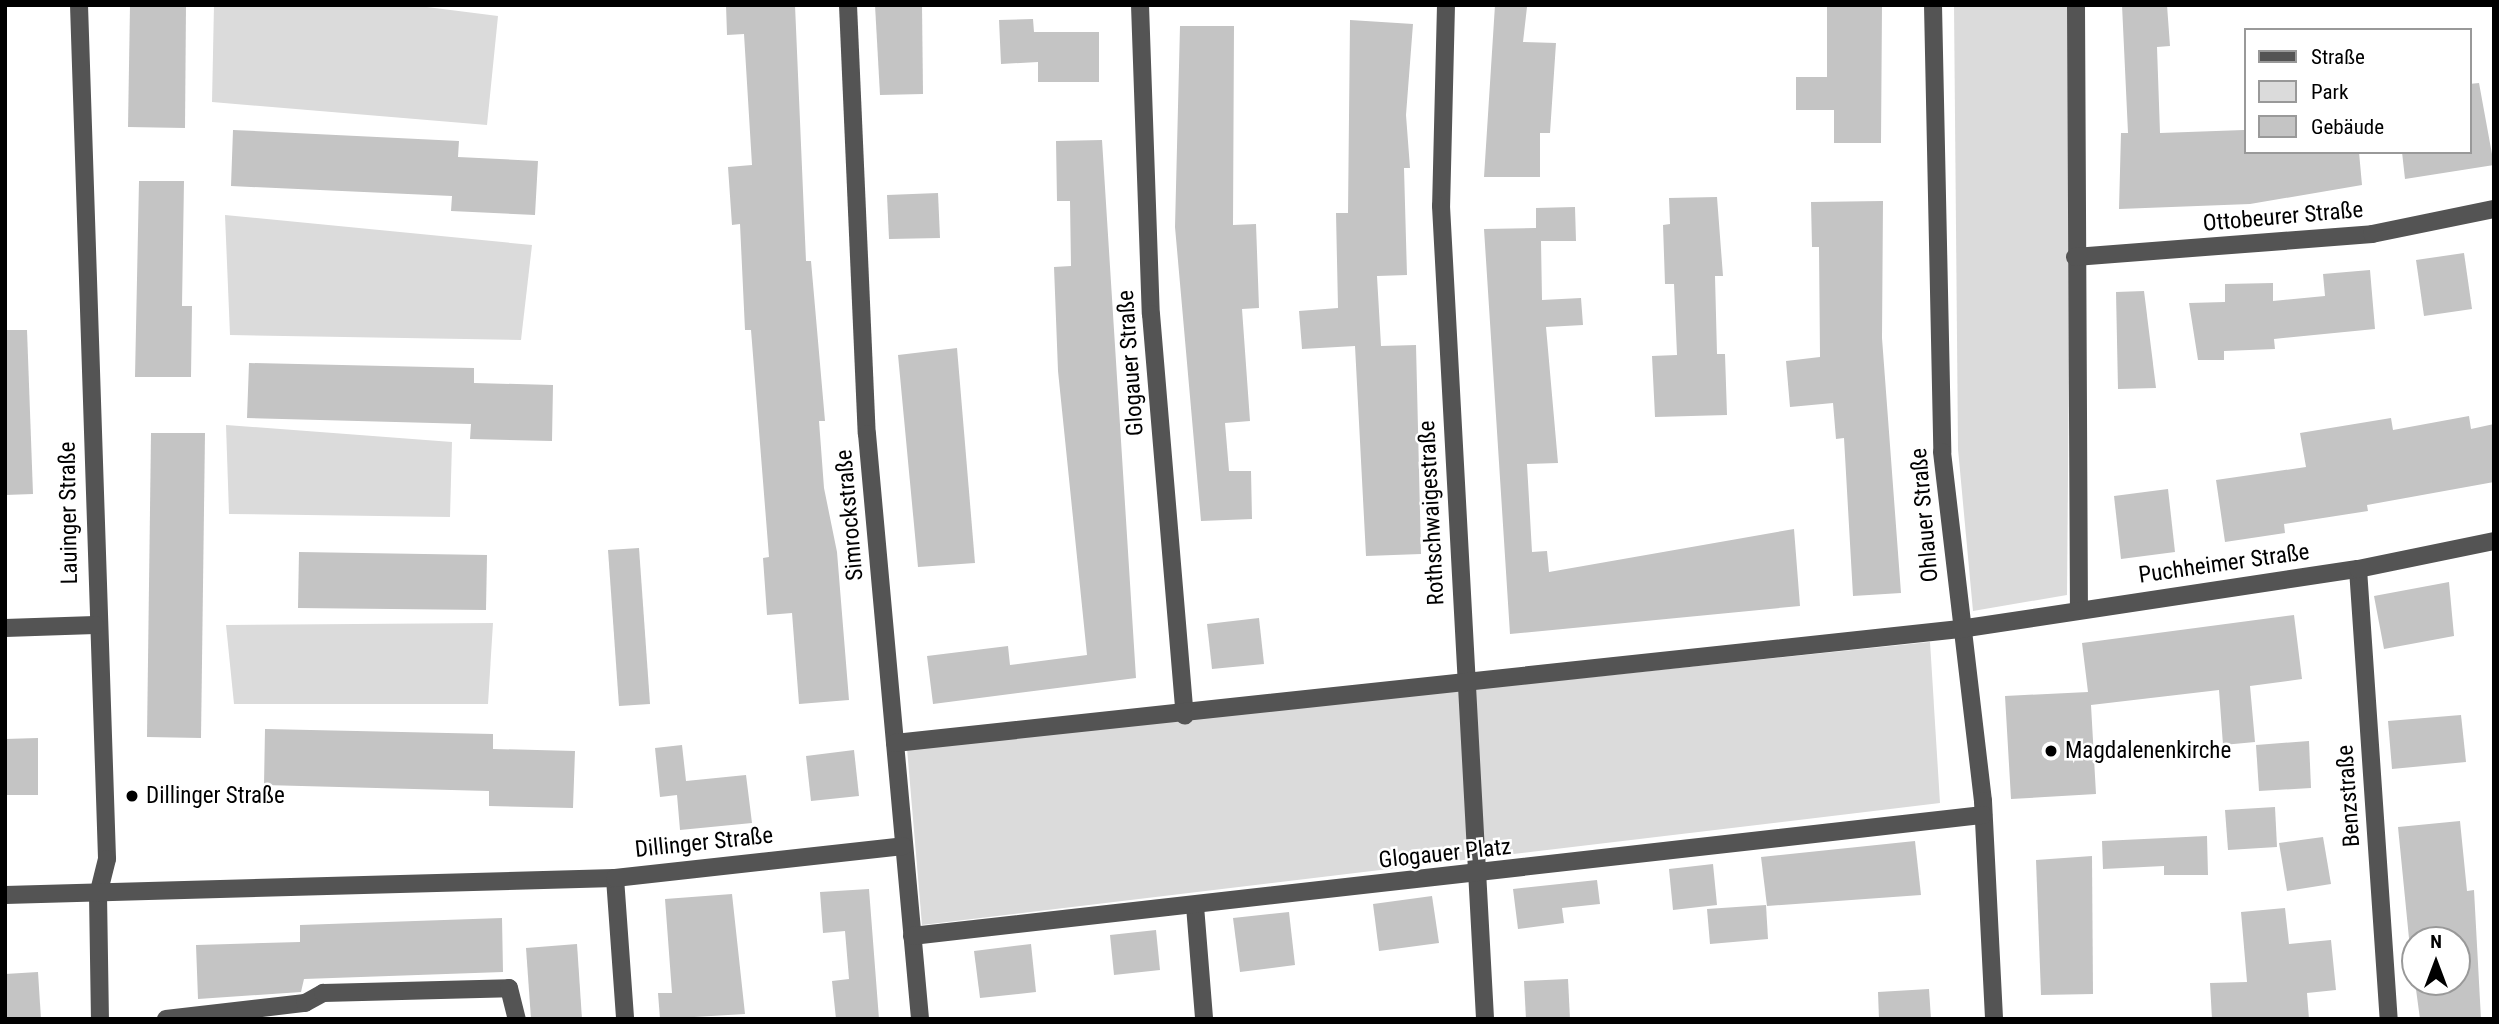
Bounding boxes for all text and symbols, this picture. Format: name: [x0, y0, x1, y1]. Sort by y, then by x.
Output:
legend: [2244, 28, 2471, 154]
text: Straße: [2311, 45, 2365, 69]
text: Park: [2311, 80, 2348, 104]
text: Gebäude: [2311, 115, 2384, 139]
street label: Ottobeurer Straße: [2202, 196, 2364, 238]
street label: Glogauer Straße: [1112, 289, 1150, 437]
street label: Rothschwaigestraße: [1413, 420, 1451, 606]
street label: Lauinger Straße: [54, 441, 84, 585]
street label: Ohlauer Straße: [1905, 447, 1945, 583]
street label: Simrockstraße: [831, 448, 869, 582]
street label: Puchheimer Straße: [2137, 538, 2311, 590]
place label: Magdalenenkirche: [2065, 737, 2231, 765]
marker: Magdalenenkirche: [2043, 743, 2059, 759]
street label: Benzstraße: [2332, 744, 2366, 848]
place label: Dillinger Straße: [146, 782, 285, 810]
marker: Dillinger Straße: [124, 788, 140, 804]
street label: Dillinger Straße: [633, 822, 775, 864]
street label: Glogauer Platz: [1377, 833, 1513, 875]
north arrow: [2401, 926, 2471, 996]
text: N: [2430, 930, 2442, 953]

